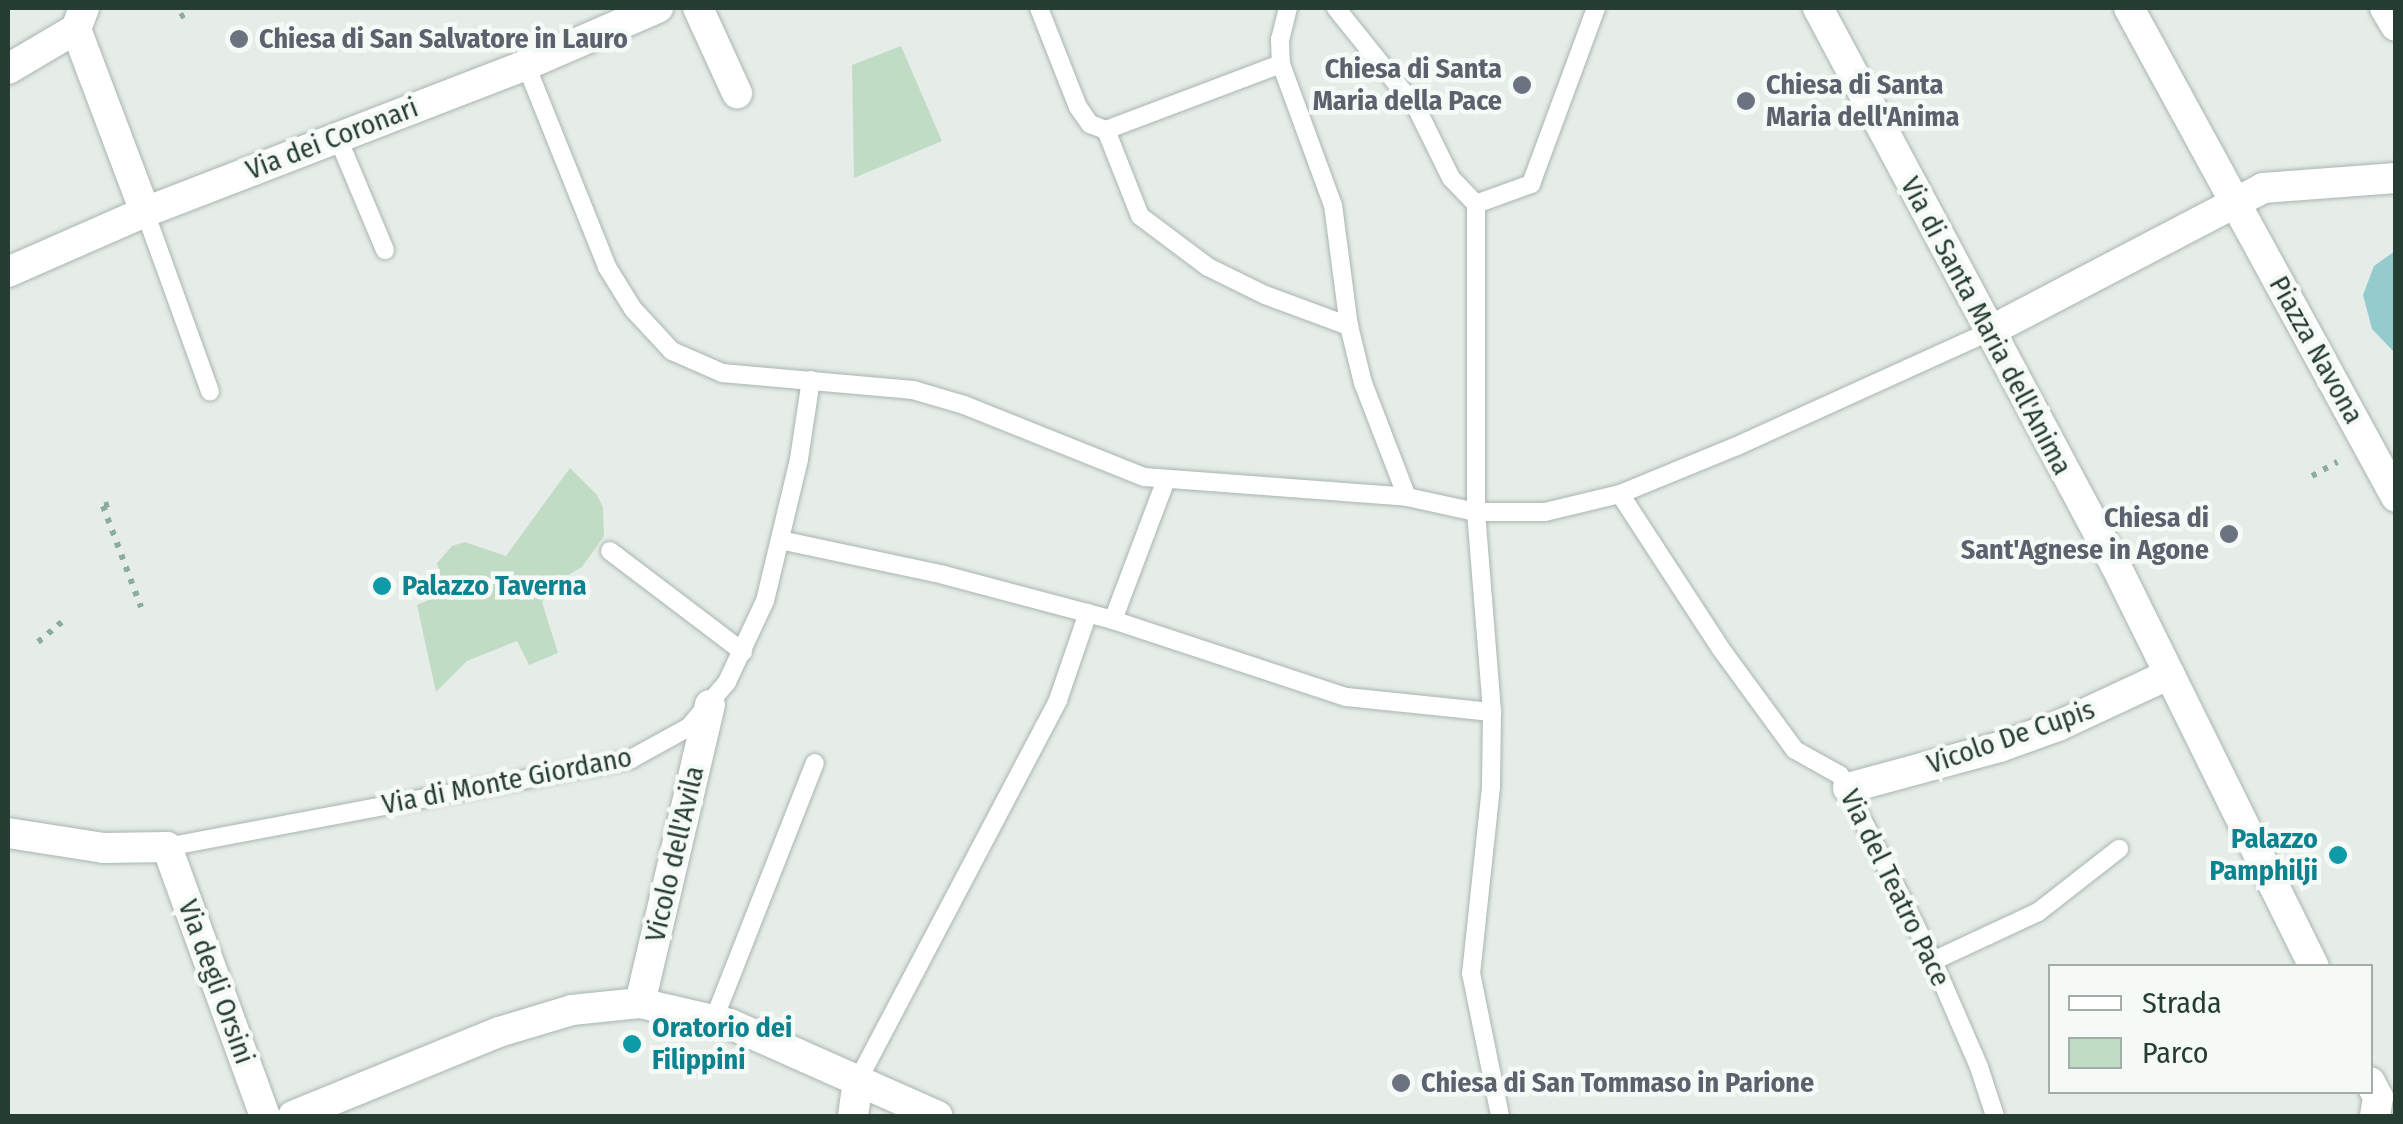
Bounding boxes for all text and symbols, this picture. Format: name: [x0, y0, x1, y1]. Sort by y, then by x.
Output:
place label: Chiesa di San Salvatore in Lauro: [259, 22, 628, 56]
marker: Chiesa di San Salvatore in Lauro: [228, 28, 250, 50]
place label: Chiesa di Santa Maria della Pace: [1313, 52, 1502, 118]
place label: Chiesa di Santa Maria dell'Anima: [1766, 68, 1959, 134]
marker: Chiesa di Santa Maria della Pace: [1511, 74, 1533, 96]
marker: Chiesa di Santa Maria dell'Anima: [1735, 90, 1757, 112]
street label: Via dei Coronari: [241, 91, 423, 187]
street label: Via di Santa Maria dell'Anima: [1893, 171, 2079, 481]
street label: Piazza Navona: [2262, 270, 2370, 430]
place label: Chiesa di Sant'Agnese in Agone: [1961, 501, 2209, 567]
marker: Chiesa di Sant'Agnese in Agone: [2218, 523, 2240, 545]
place label: Palazzo Taverna: [402, 569, 587, 603]
marker: Palazzo Taverna: [371, 575, 393, 597]
street label: Vicolo De Cupis: [1923, 693, 2099, 781]
street label: Via di Monte Giordano: [379, 740, 635, 822]
street label: Vicolo dell'Avila: [638, 763, 712, 945]
street label: Via del Teatro Pace: [1833, 784, 1957, 992]
place label: Palazzo Pamphilji: [2210, 822, 2318, 888]
marker: Palazzo Pamphilji: [2327, 844, 2349, 866]
street label: Via degli Orsini: [171, 895, 261, 1069]
legend: [2048, 964, 2373, 1094]
text: Strada: [2142, 985, 2222, 1021]
place label: Oratorio dei Filippini: [652, 1011, 792, 1077]
marker: Oratorio dei Filippini: [621, 1033, 643, 1055]
text: Parco: [2142, 1035, 2209, 1071]
place label: Chiesa di San Tommaso in Parione: [1421, 1066, 1814, 1100]
marker: Chiesa di San Tommaso in Parione: [1390, 1072, 1412, 1094]

